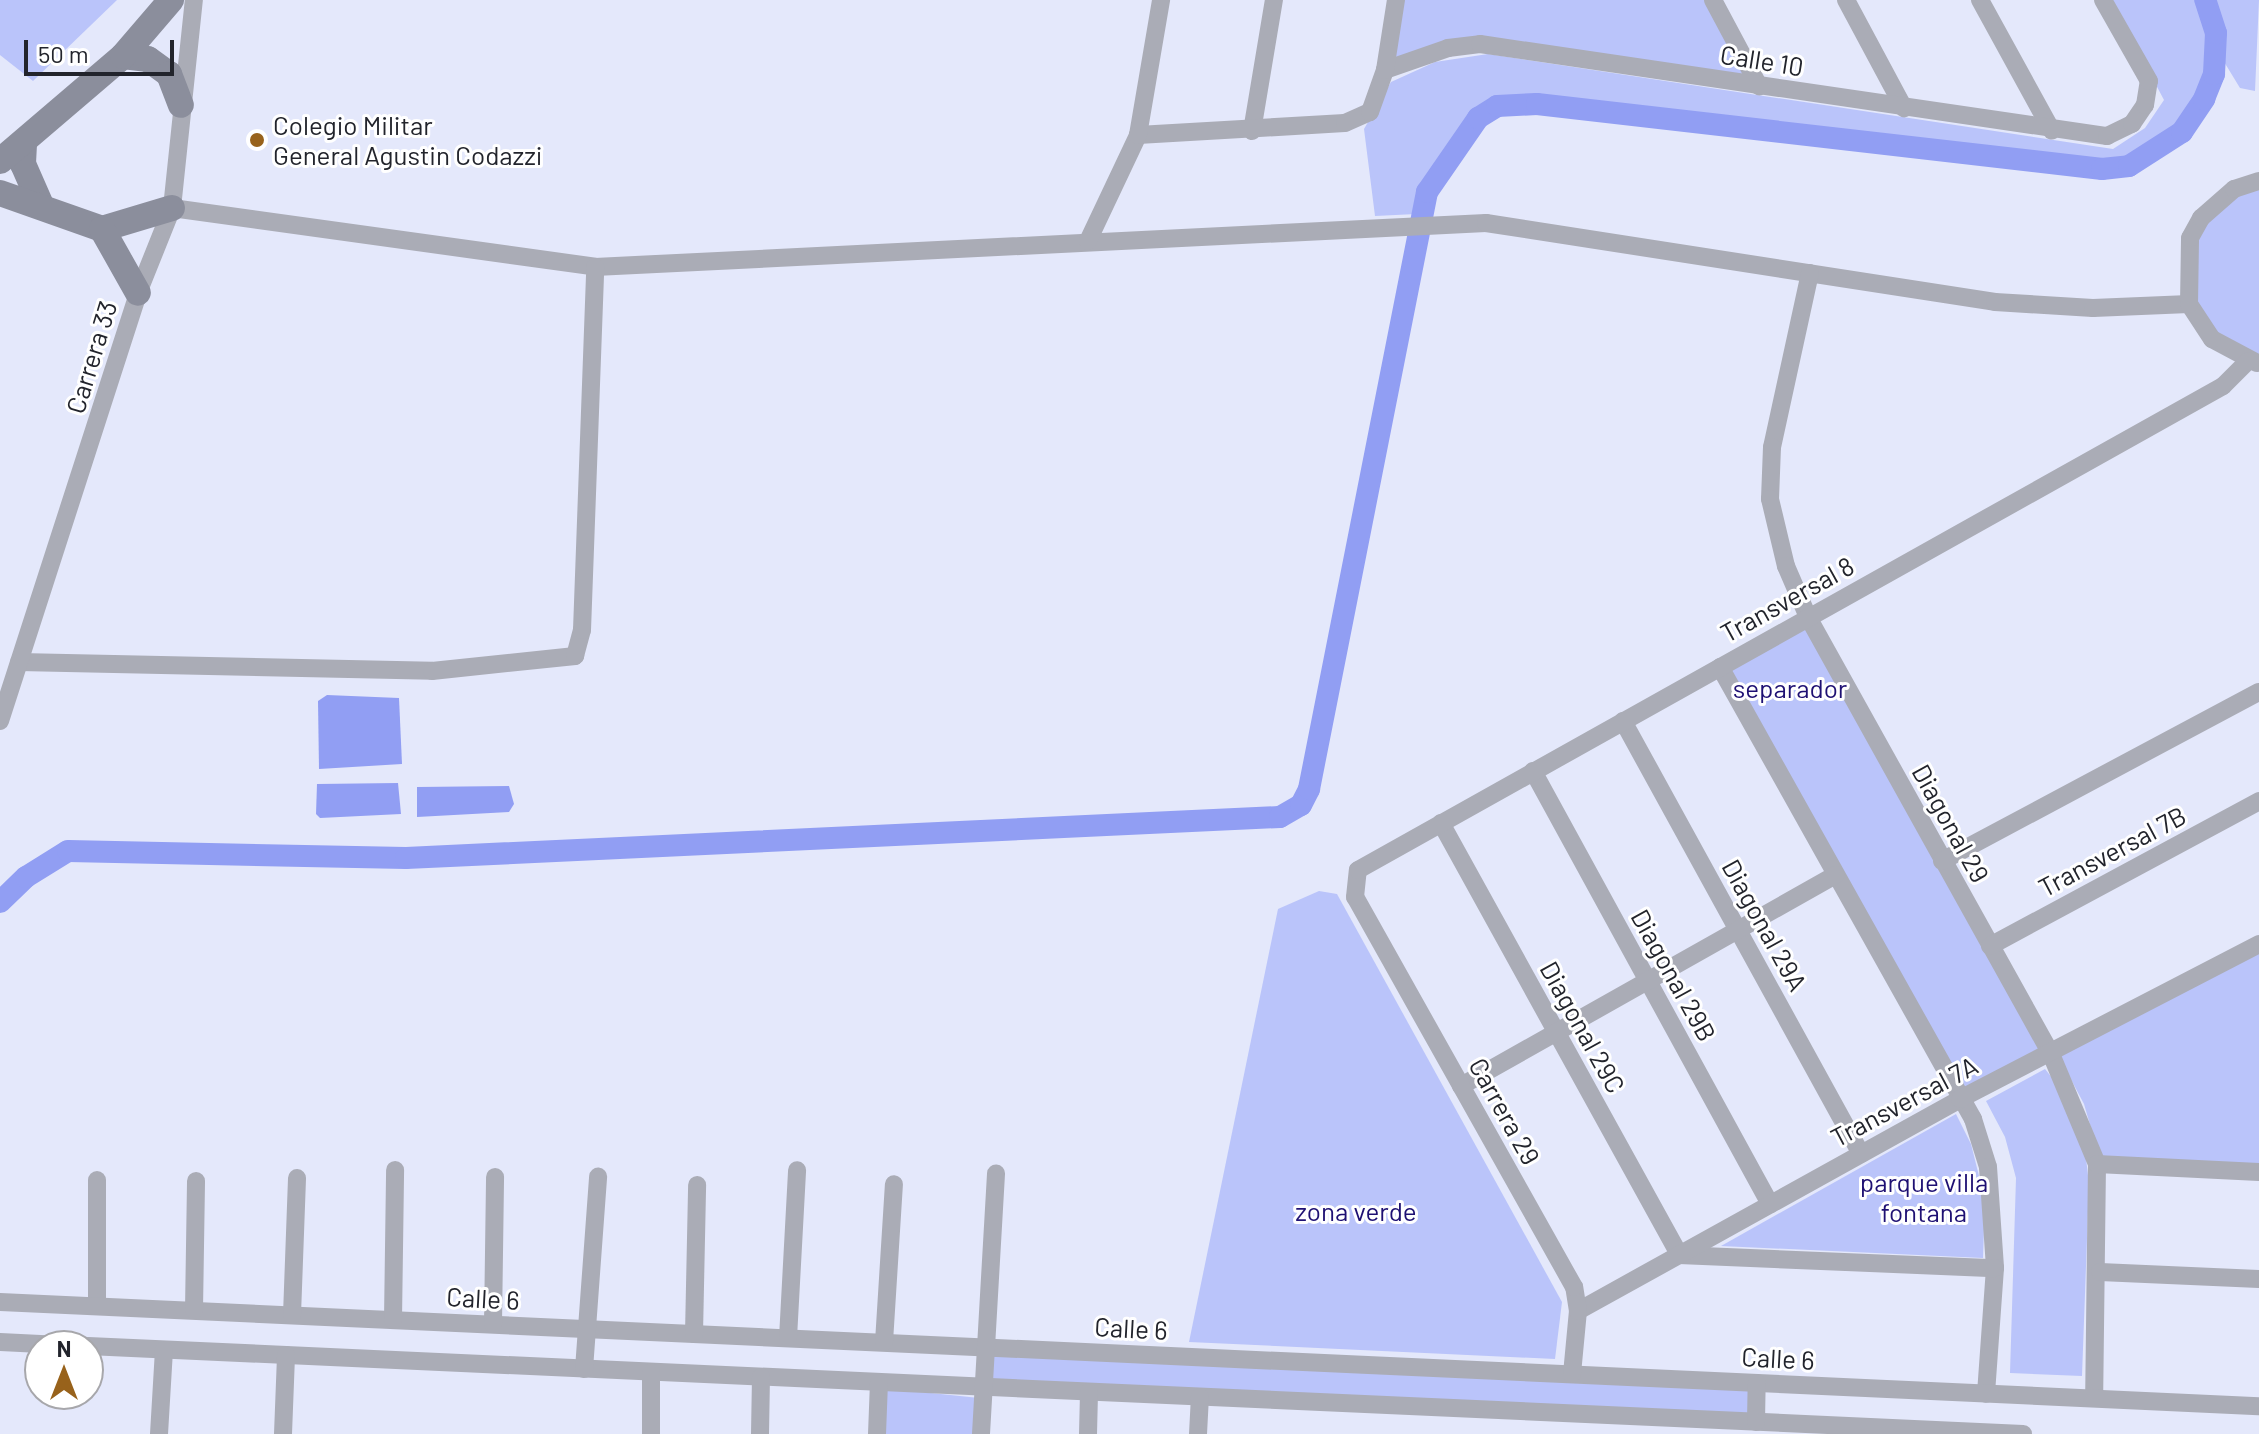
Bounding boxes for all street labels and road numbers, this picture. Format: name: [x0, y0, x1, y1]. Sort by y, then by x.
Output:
street label: Calle 10: [1718, 38, 1806, 82]
street label: Carrera 33: [59, 297, 123, 417]
street label: Transversal 8: [1715, 550, 1859, 648]
street label: Diagonal 29: [1906, 759, 1996, 887]
street label: Transversal 7B: [2033, 799, 2191, 903]
street label: Diagonal 29A: [1716, 854, 1814, 996]
street label: Diagonal 29B: [1625, 903, 1723, 1047]
street label: Diagonal 29C: [1534, 956, 1632, 1098]
street label: Transversal 7A: [1825, 1049, 1983, 1153]
street label: Carrera 29: [1463, 1052, 1547, 1170]
street label: Calle 6: [446, 1281, 520, 1315]
street label: Calle 6: [1094, 1311, 1168, 1345]
street label: Calle 6: [1741, 1341, 1815, 1375]

